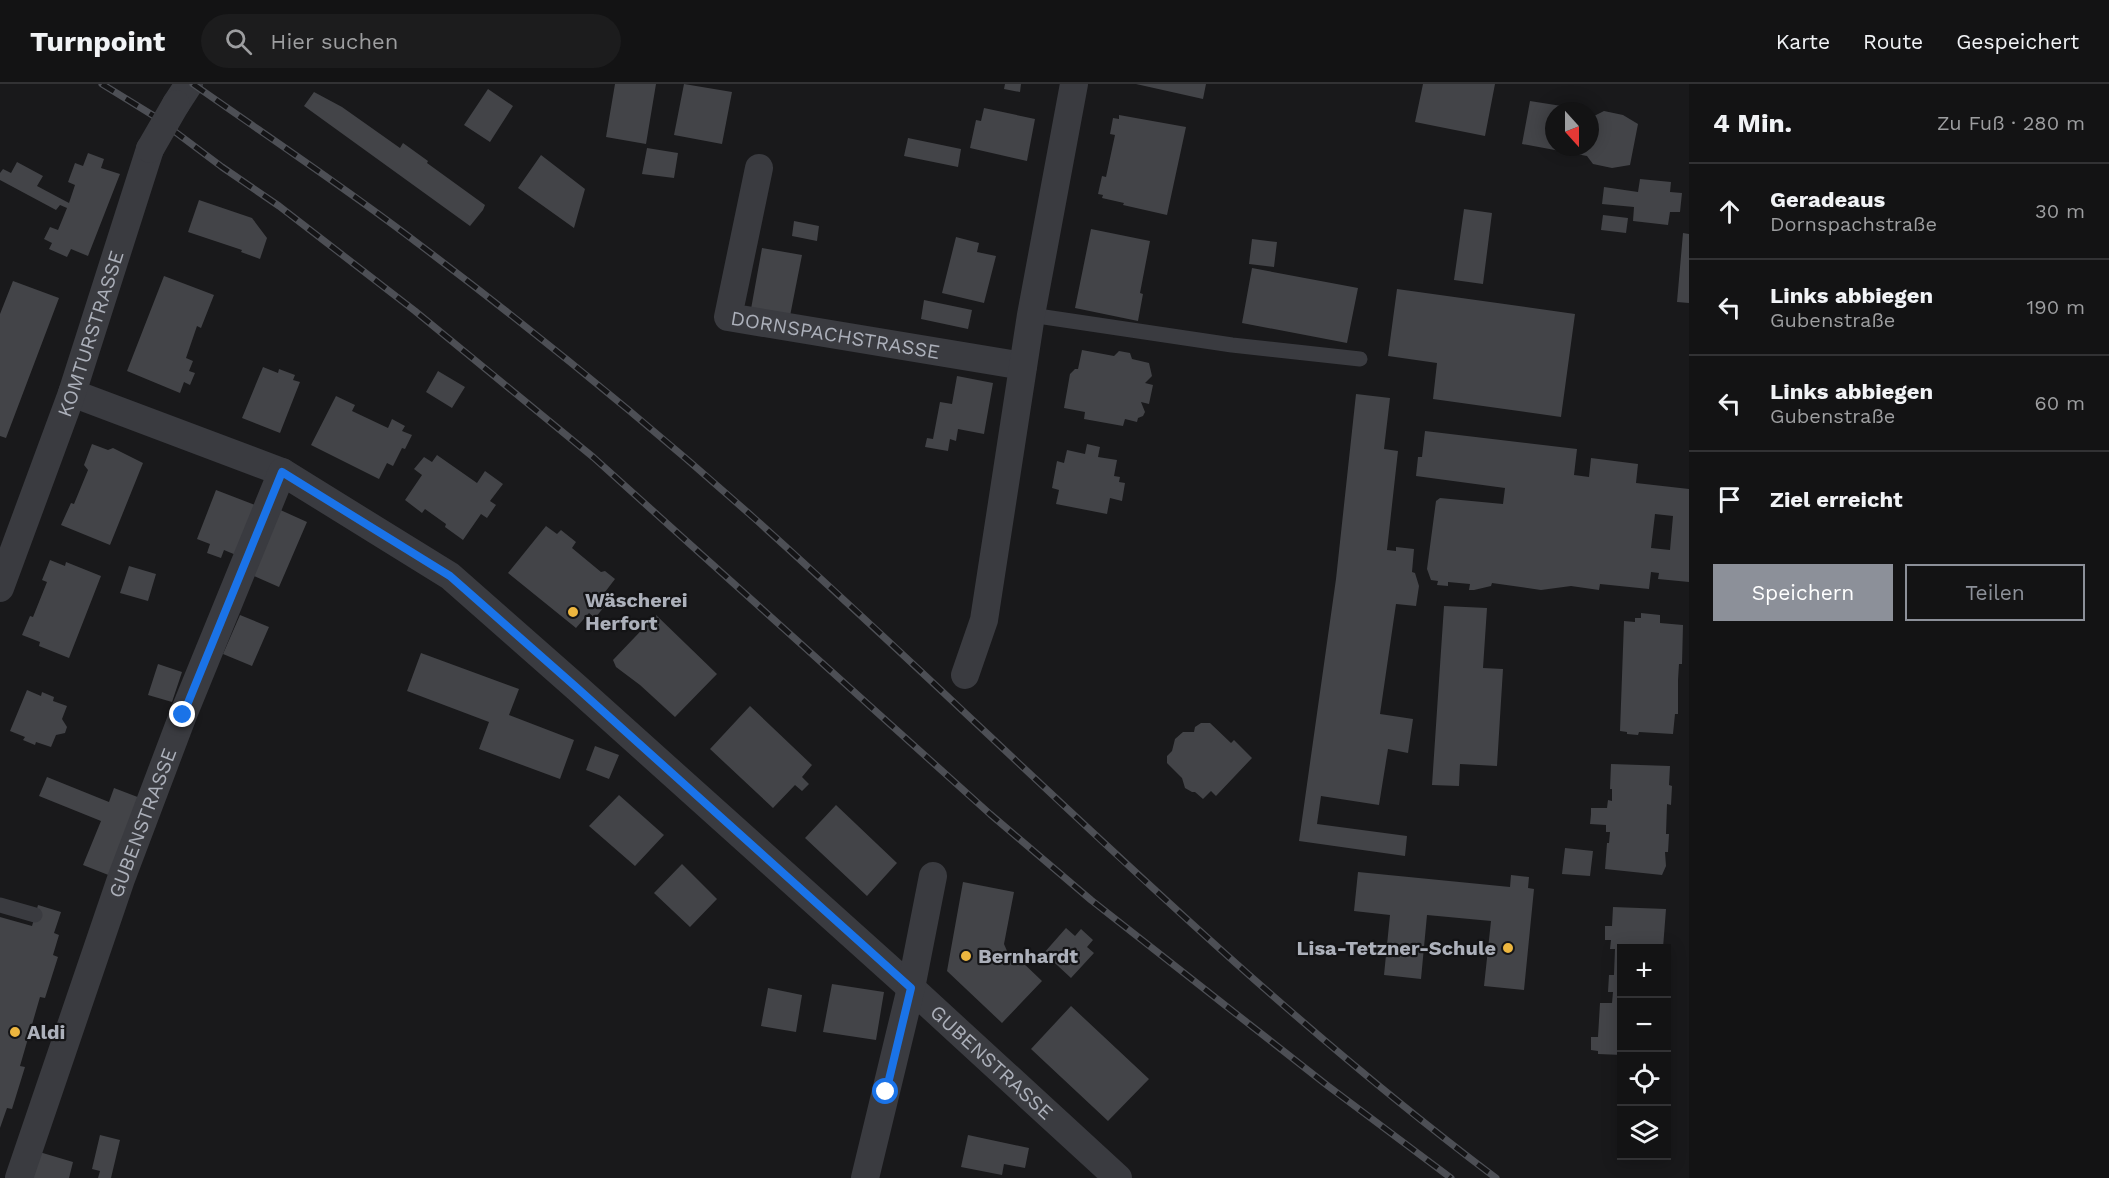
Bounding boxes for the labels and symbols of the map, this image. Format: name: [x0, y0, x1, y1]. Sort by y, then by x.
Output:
north arrow: [1545, 102, 1599, 156]
street label: KOMTURSTRASSE: [52, 248, 129, 420]
street label: DORNSPACHSTRASSE: [729, 306, 942, 364]
place label: Wäscherei Herfort: [585, 588, 688, 635]
marker: Wäscherei Herfort: [566, 605, 580, 619]
route end: [169, 701, 195, 727]
street label: GUBENSTRASSE: [103, 745, 181, 901]
place label: Lisa-Tetzner-Schule: [1297, 936, 1496, 960]
marker: Lisa-Tetzner-Schule: [1501, 941, 1515, 955]
place label: Bernhardt: [978, 944, 1078, 968]
marker: Bernhardt: [959, 949, 973, 963]
street label: GUBENSTRASSE: [925, 1000, 1058, 1125]
place label: Aldi: [27, 1020, 65, 1044]
marker: Aldi: [8, 1025, 22, 1039]
route start: [872, 1078, 898, 1104]

